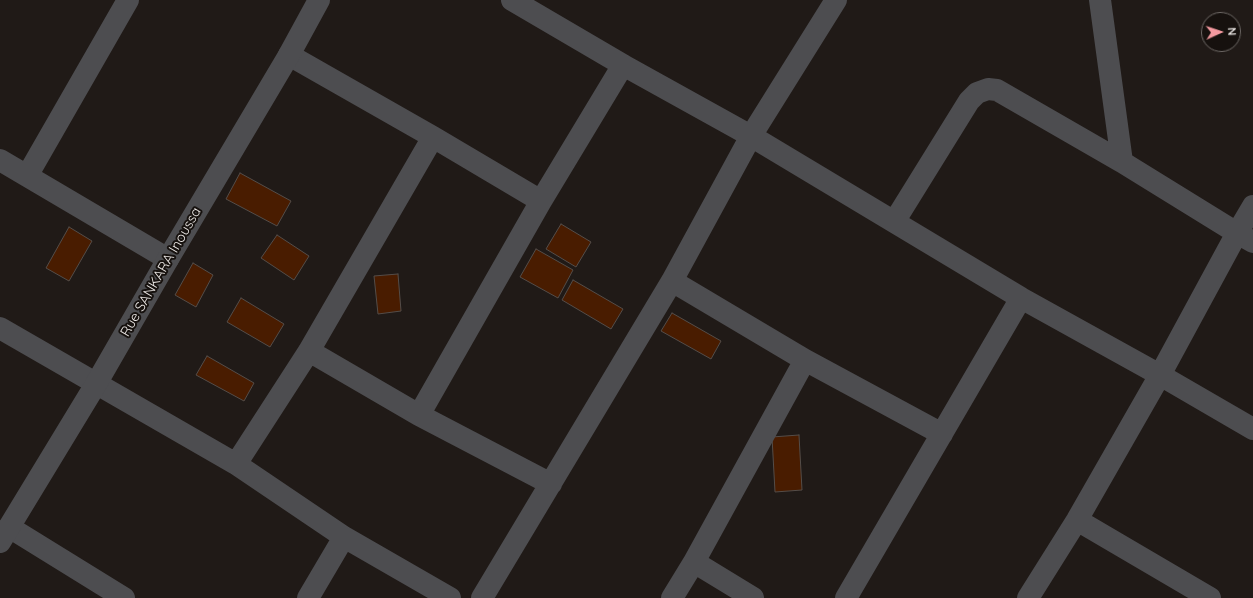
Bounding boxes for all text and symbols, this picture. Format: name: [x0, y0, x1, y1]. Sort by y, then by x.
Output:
north arrow: [1201, 12, 1241, 52]
text: N: [1225, 27, 1239, 36]
street label: Rue SANKARA Inoussa: [117, 204, 205, 340]

